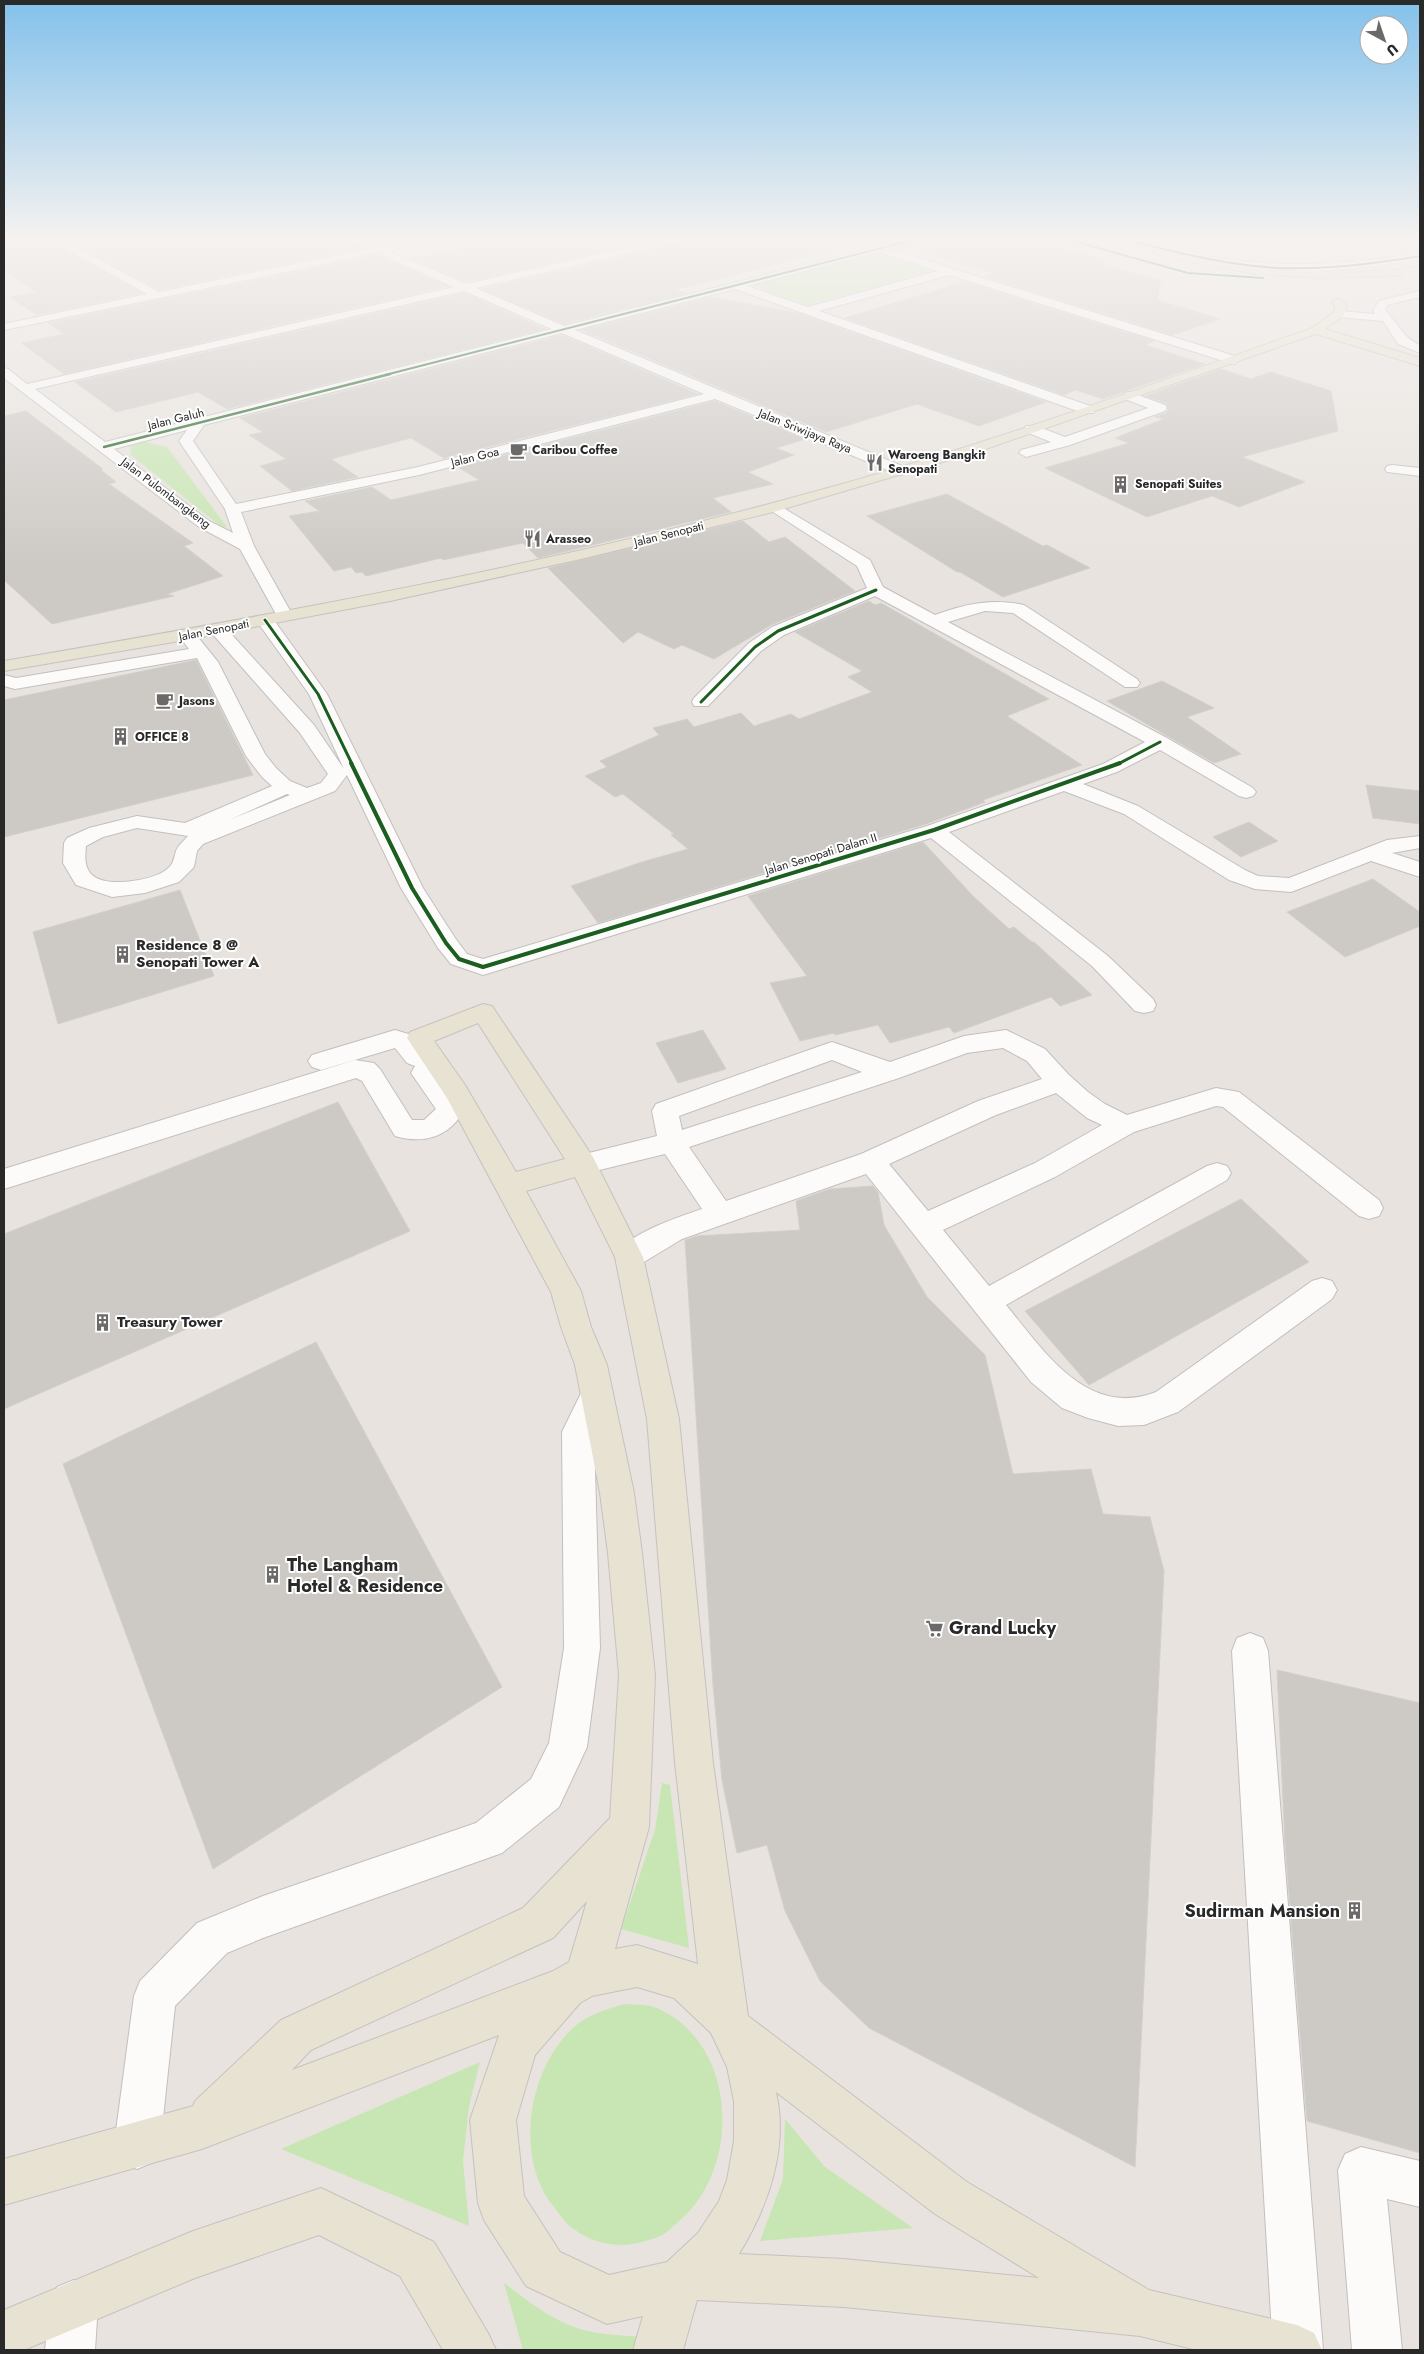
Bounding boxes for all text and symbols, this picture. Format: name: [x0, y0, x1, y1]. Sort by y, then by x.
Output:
north arrow: [1359, 15, 1409, 65]
text: U: [1382, 39, 1403, 61]
street label: Jalan Galuh: [144, 403, 206, 435]
street label: Jalan Sriwijaya Raya: [754, 403, 854, 458]
cafe icon: Caribou Coffee: [508, 440, 528, 460]
place label: Caribou Coffee: [532, 441, 618, 459]
street label: Jalan Goa: [447, 442, 501, 472]
place label: Waroeng Bangkit Senopati: [888, 446, 985, 478]
street label: Jalan Pulombangkeng: [116, 452, 215, 533]
restaurant icon: Waroeng Bangkit Senopati: [864, 452, 884, 472]
building icon: Senopati Suites: [1111, 474, 1131, 494]
place label: Senopati Suites: [1135, 475, 1222, 493]
street label: Jalan Senopati: [630, 517, 706, 552]
restaurant icon: Arasseo: [522, 529, 542, 549]
place label: Arasseo: [545, 530, 591, 548]
street label: Jalan Senopati: [175, 614, 251, 646]
cafe icon: Jasons: [155, 691, 175, 711]
place label: Jasons: [177, 692, 215, 710]
building icon: OFFICE 8: [111, 727, 131, 747]
place label: OFFICE 8: [135, 728, 189, 746]
street label: Jalan Senopati Dalam II: [761, 828, 879, 880]
place label: Residence 8 @ Senopati Tower A: [136, 934, 260, 973]
building icon: Residence 8 @ Senopati Tower A: [112, 944, 132, 964]
place label: Treasury Tower: [117, 1311, 224, 1333]
building icon: Treasury Tower: [93, 1312, 113, 1332]
place label: The Langham Hotel & Residence: [287, 1552, 443, 1599]
building icon: The Langham Hotel & Residence: [263, 1565, 283, 1585]
place label: Grand Lucky: [949, 1615, 1057, 1641]
supermarket icon: Grand Lucky: [925, 1618, 945, 1638]
place label: Sudirman Mansion: [1184, 1898, 1340, 1924]
building icon: Sudirman Mansion: [1344, 1901, 1364, 1921]

